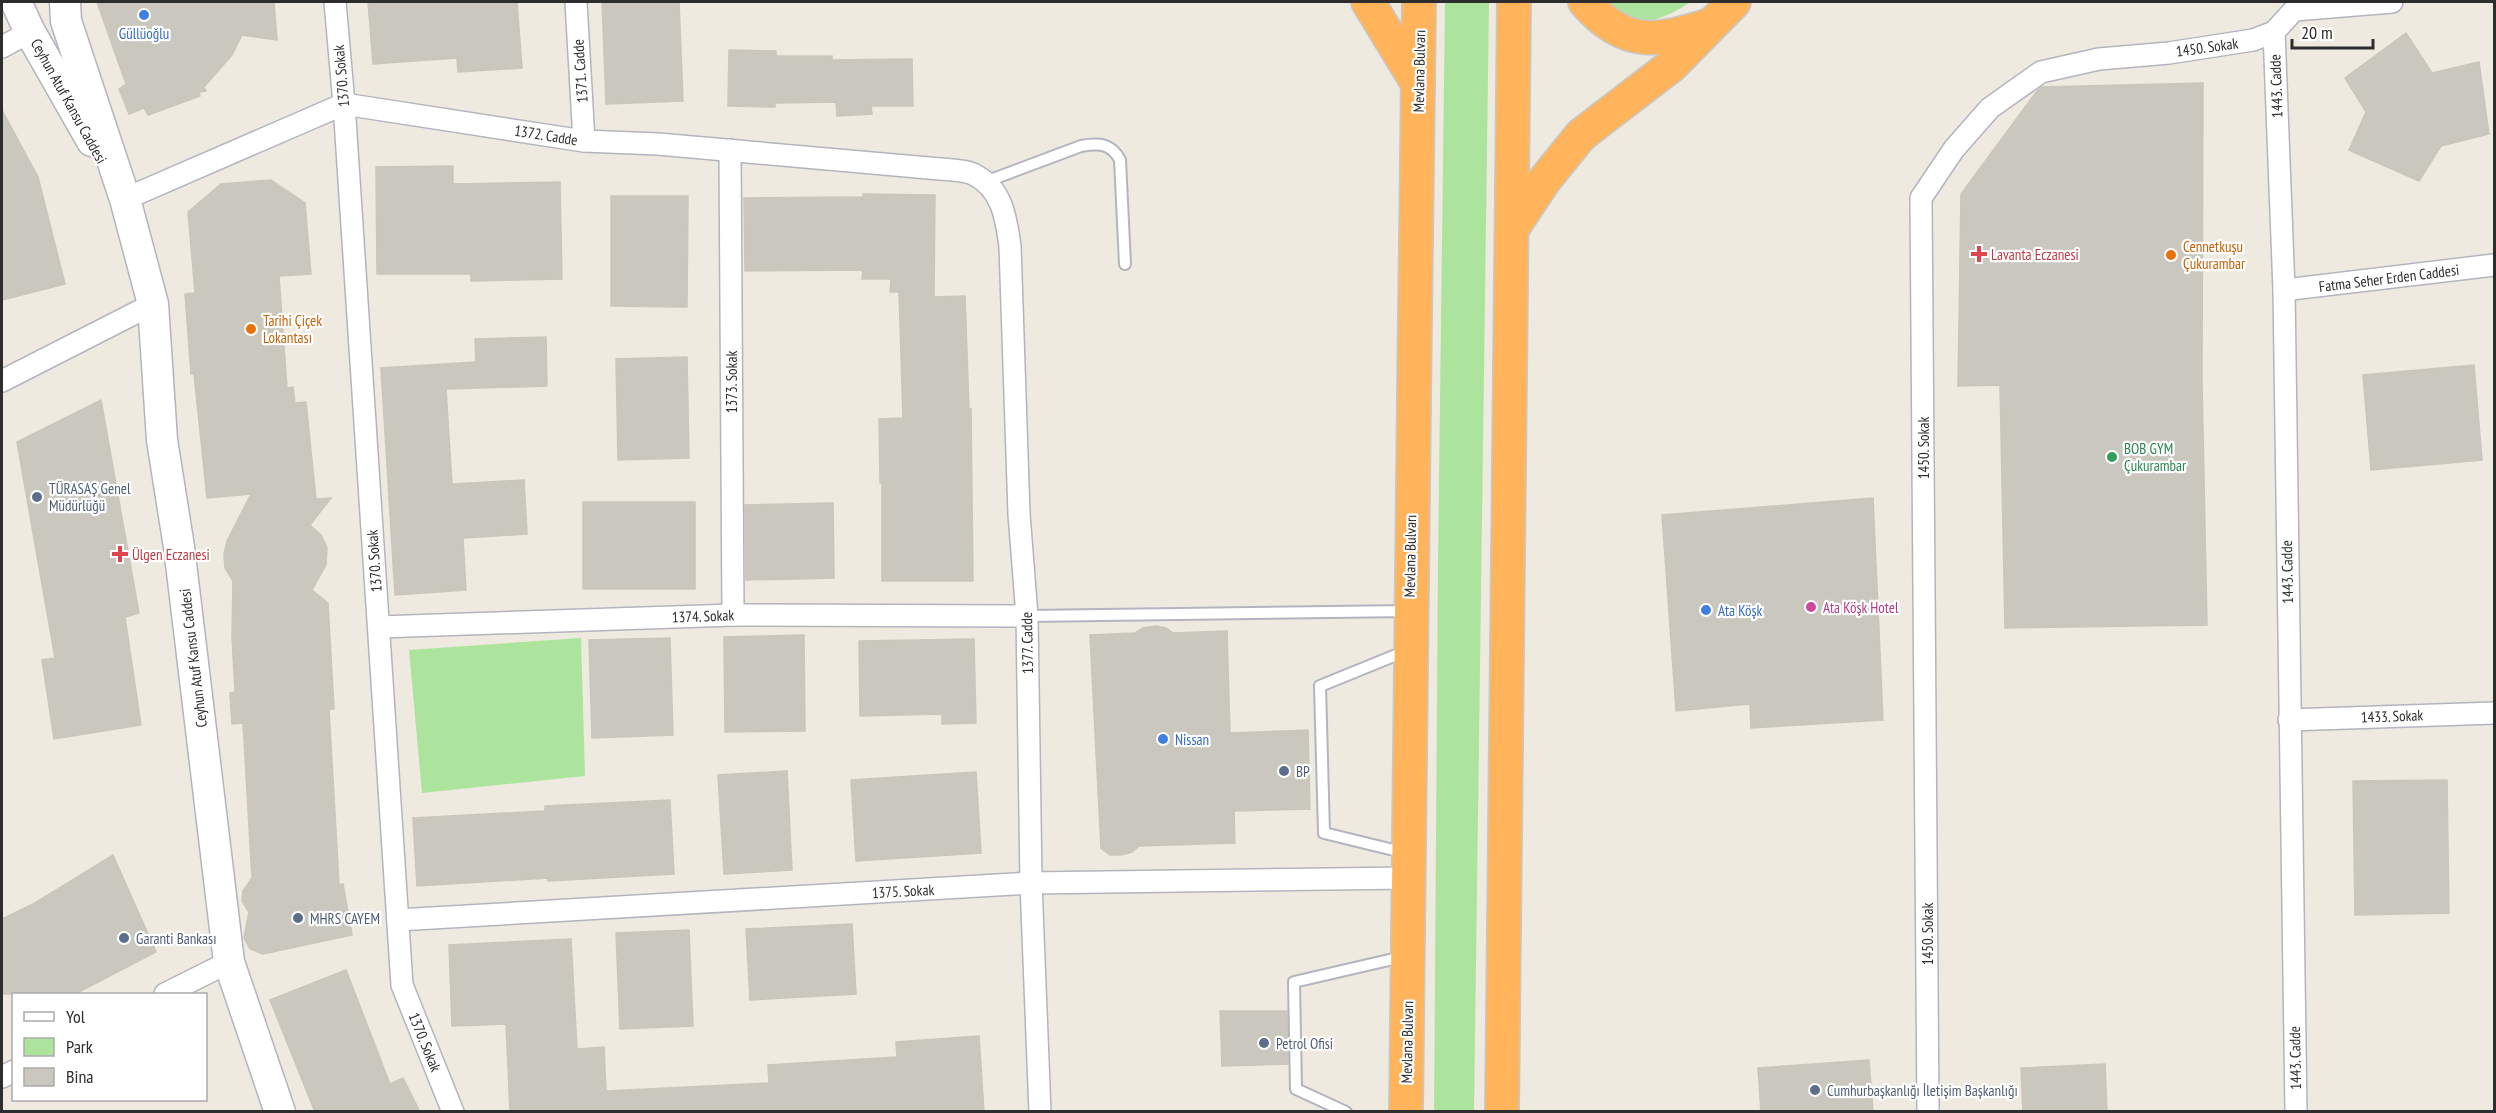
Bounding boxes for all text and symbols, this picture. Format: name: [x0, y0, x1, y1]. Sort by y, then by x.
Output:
marker: Güllüoğlu: [137, 8, 151, 22]
scale bar: [2292, 12, 2373, 50]
text: 20 m: [2301, 21, 2333, 44]
place label: Güllüoğlu: [119, 24, 169, 43]
street label: Mevlana Bulvarı: [1409, 29, 1429, 113]
street label: 1450. Sokak: [2175, 33, 2239, 61]
street label: Ceyhun Atuf Kansu Caddesi: [27, 35, 111, 167]
street label: 1371. Cadde: [568, 39, 592, 103]
street label: 1370. Sokak: [329, 44, 353, 108]
street label: 1443. Cadde: [2265, 54, 2287, 118]
street label: 1372. Cadde: [513, 121, 579, 149]
place label: Cennetkuşu Çukurambar: [2183, 237, 2246, 273]
place label: Lavanta Eczanesi: [1991, 245, 2079, 264]
marker: Lavanta Eczanesi: [1972, 247, 1986, 261]
marker: Cennetkuşu Çukurambar: [2164, 248, 2178, 262]
street label: Fatma Seher Erden Caddesi: [2318, 260, 2460, 296]
place label: Tarihi Çiçek Lokantası: [263, 311, 322, 347]
marker: Tarihi Çiçek Lokantası: [244, 322, 258, 336]
street label: 1373. Sokak: [722, 351, 741, 413]
street label: 1450. Sokak: [1914, 417, 1933, 479]
place label: BOB GYM Çukurambar: [2124, 439, 2187, 475]
marker: BOB GYM Çukurambar: [2105, 450, 2119, 464]
place label: TÜRASAŞ Genel Müdürlüğü: [49, 479, 131, 515]
marker: TÜRASAŞ Genel Müdürlüğü: [30, 490, 44, 504]
street label: Mevlana Bulvarı: [1400, 514, 1420, 598]
street label: 1370. Sokak: [362, 529, 386, 593]
street label: 1443. Cadde: [2277, 540, 2297, 604]
place label: Ülgen Eczanesi: [132, 545, 210, 564]
marker: Ülgen Eczanesi: [113, 547, 127, 561]
street label: Ceyhun Atuf Kansu Caddesi: [175, 588, 211, 728]
place label: Ata Köşk Hotel: [1823, 598, 1899, 617]
marker: Ata Köşk Hotel: [1804, 600, 1818, 614]
place label: Ata Köşk: [1718, 601, 1763, 620]
marker: Ata Köşk: [1699, 603, 1713, 617]
street label: 1374. Sokak: [671, 605, 735, 627]
street label: 1377. Cadde: [1017, 612, 1037, 674]
street label: 1433. Sokak: [2360, 705, 2424, 727]
place label: Nissan: [1175, 730, 1209, 749]
marker: Nissan: [1156, 732, 1170, 746]
place label: BP: [1296, 762, 1310, 781]
marker: BP: [1277, 764, 1291, 778]
street label: 1375. Sokak: [871, 880, 935, 902]
street label: 1450. Sokak: [1918, 903, 1937, 965]
place label: MHRS CAYEM: [310, 909, 380, 928]
marker: MHRS CAYEM: [291, 911, 305, 925]
place label: Garanti Bankası: [136, 929, 216, 948]
marker: Garanti Bankası: [117, 931, 131, 945]
legend: [12, 993, 207, 1101]
street label: Mevlana Bulvarı: [1397, 1000, 1417, 1084]
text: Yol: [66, 1005, 86, 1028]
street label: 1370. Sokak: [405, 1010, 446, 1075]
street label: 1443. Cadde: [2285, 1026, 2305, 1090]
place label: Petrol Ofisi: [1276, 1034, 1333, 1053]
text: Park: [66, 1035, 93, 1058]
marker: Petrol Ofisi: [1257, 1036, 1271, 1050]
text: Bina: [66, 1065, 94, 1088]
place label: Cumhurbaşkanlığı İletişim Başkanlığı: [1827, 1081, 2018, 1100]
marker: Cumhurbaşkanlığı İletişim Başkanlığı: [1808, 1083, 1822, 1097]

